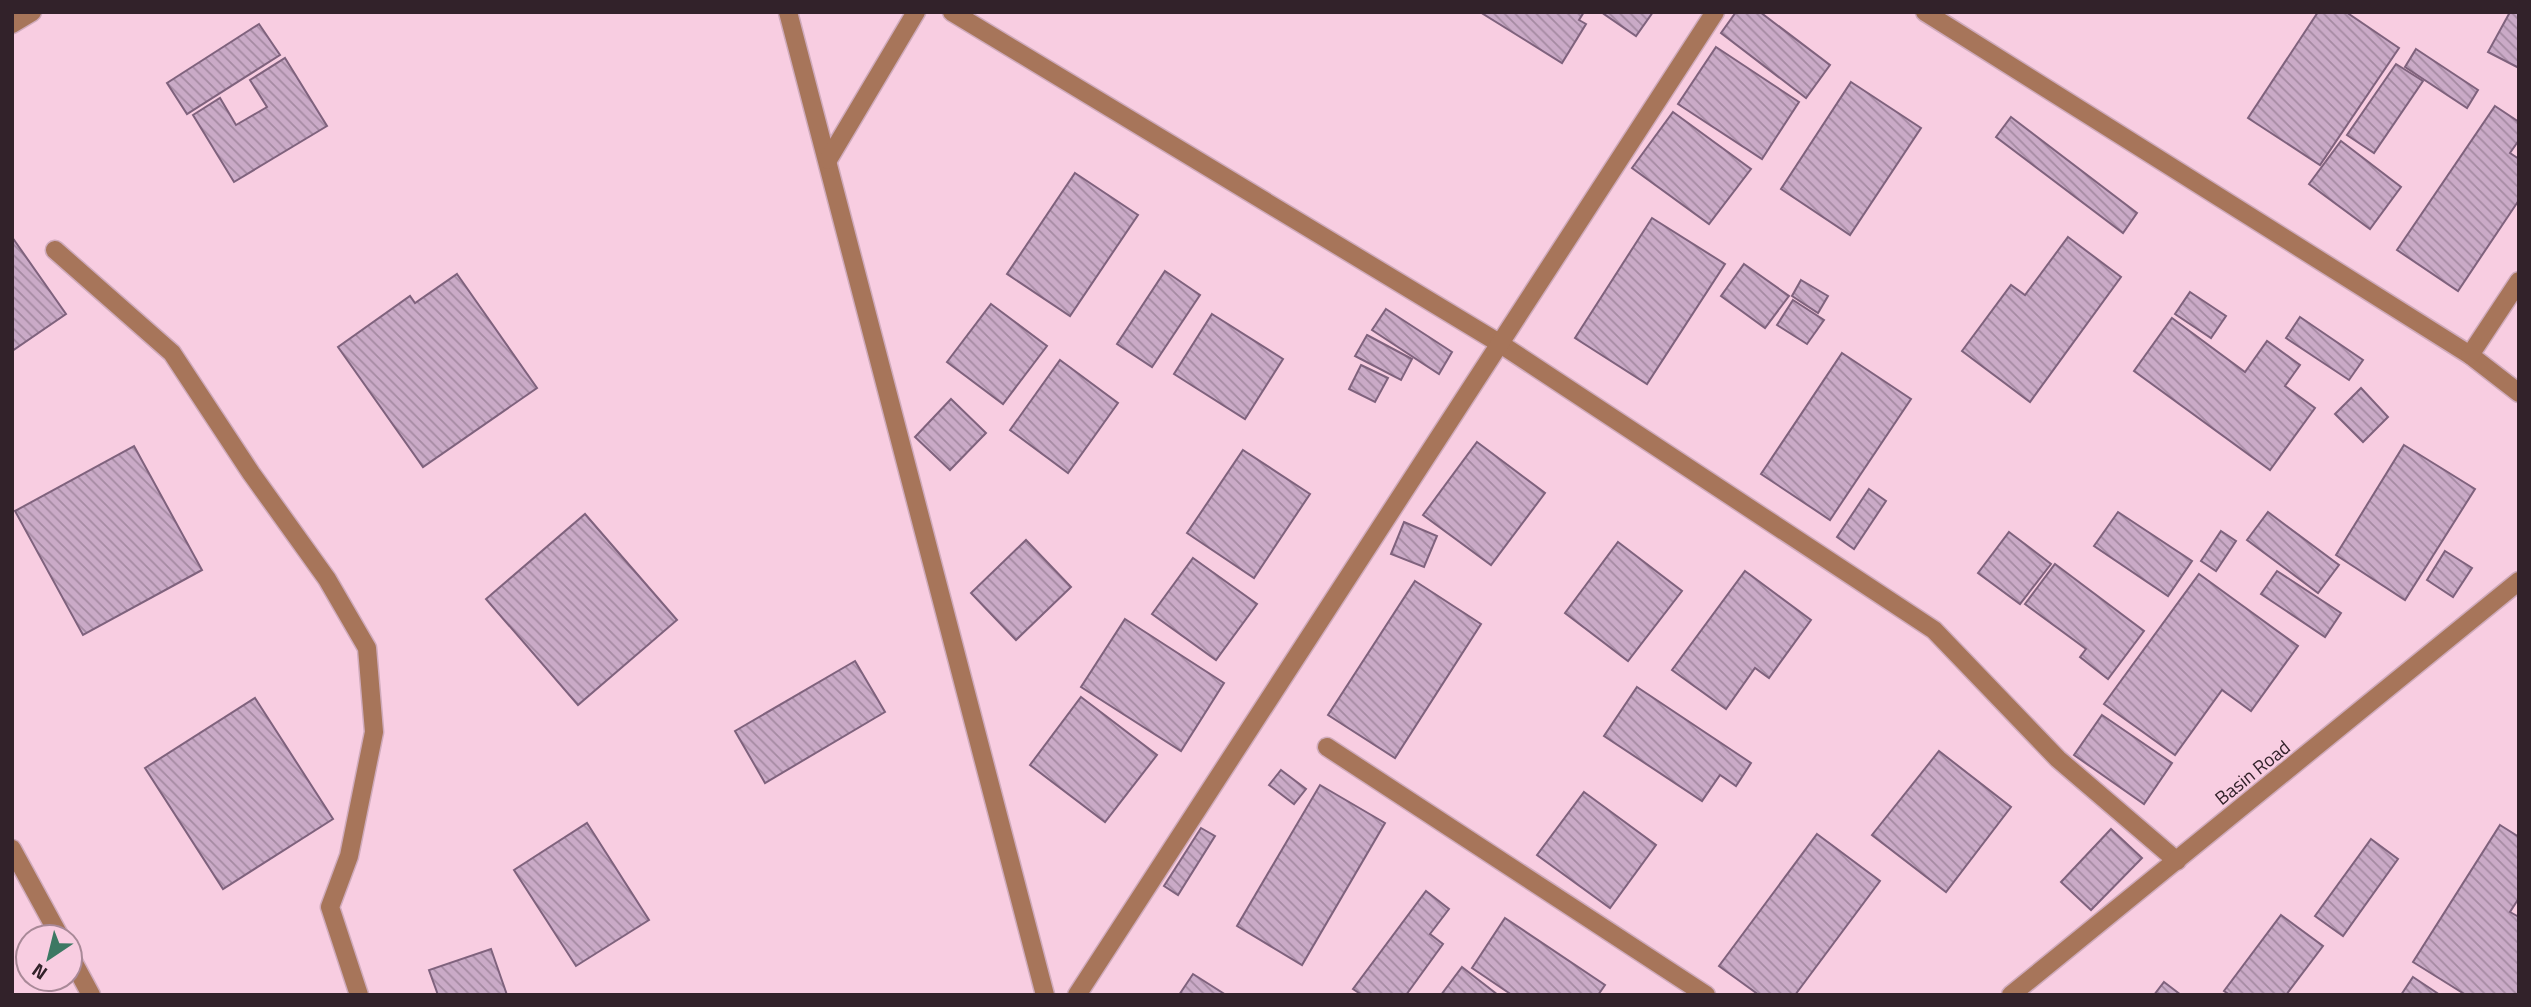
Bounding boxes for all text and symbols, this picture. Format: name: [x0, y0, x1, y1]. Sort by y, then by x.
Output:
street label: Basin Road: [2208, 732, 2296, 812]
north arrow: [14, 923, 84, 993]
text: N: [25, 957, 53, 988]

